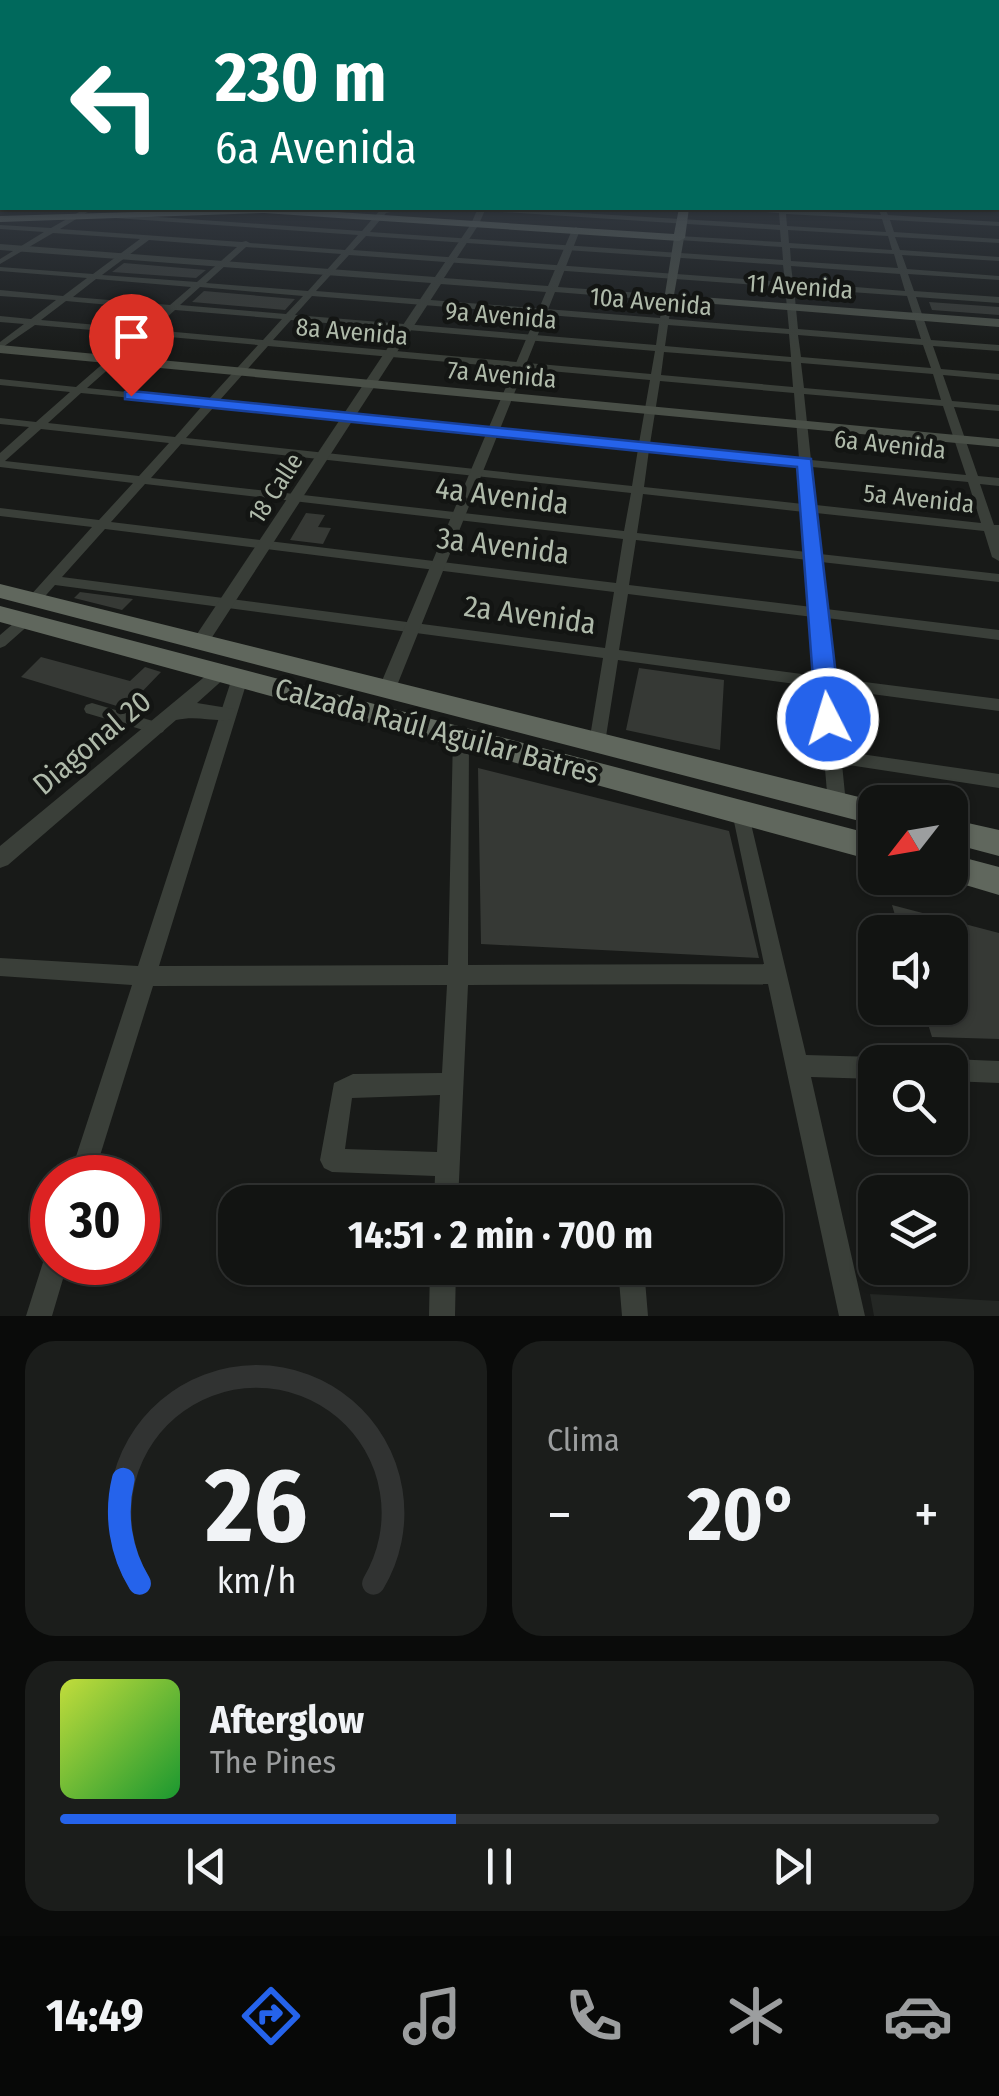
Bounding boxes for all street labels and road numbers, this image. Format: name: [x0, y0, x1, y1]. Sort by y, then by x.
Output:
street label: 11 Avenida: [746, 268, 854, 306]
street label: 10a Avenida: [589, 282, 713, 322]
street label: 9a Avenida: [444, 296, 558, 336]
street label: 8a Avenida: [295, 312, 409, 352]
street label: 7a Avenida: [446, 355, 558, 395]
street label: 6a Avenida: [833, 424, 947, 466]
street label: 18 Calle: [242, 448, 310, 529]
street label: 4a Avenida: [433, 470, 571, 522]
street label: 5a Avenida: [862, 478, 976, 520]
street label: 3a Avenida: [435, 520, 571, 572]
street label: 2a Avenida: [462, 588, 598, 642]
street label: Calzada Raúl Aguilar Batres: [271, 670, 603, 792]
street label: Diagonal 20: [26, 683, 158, 803]

